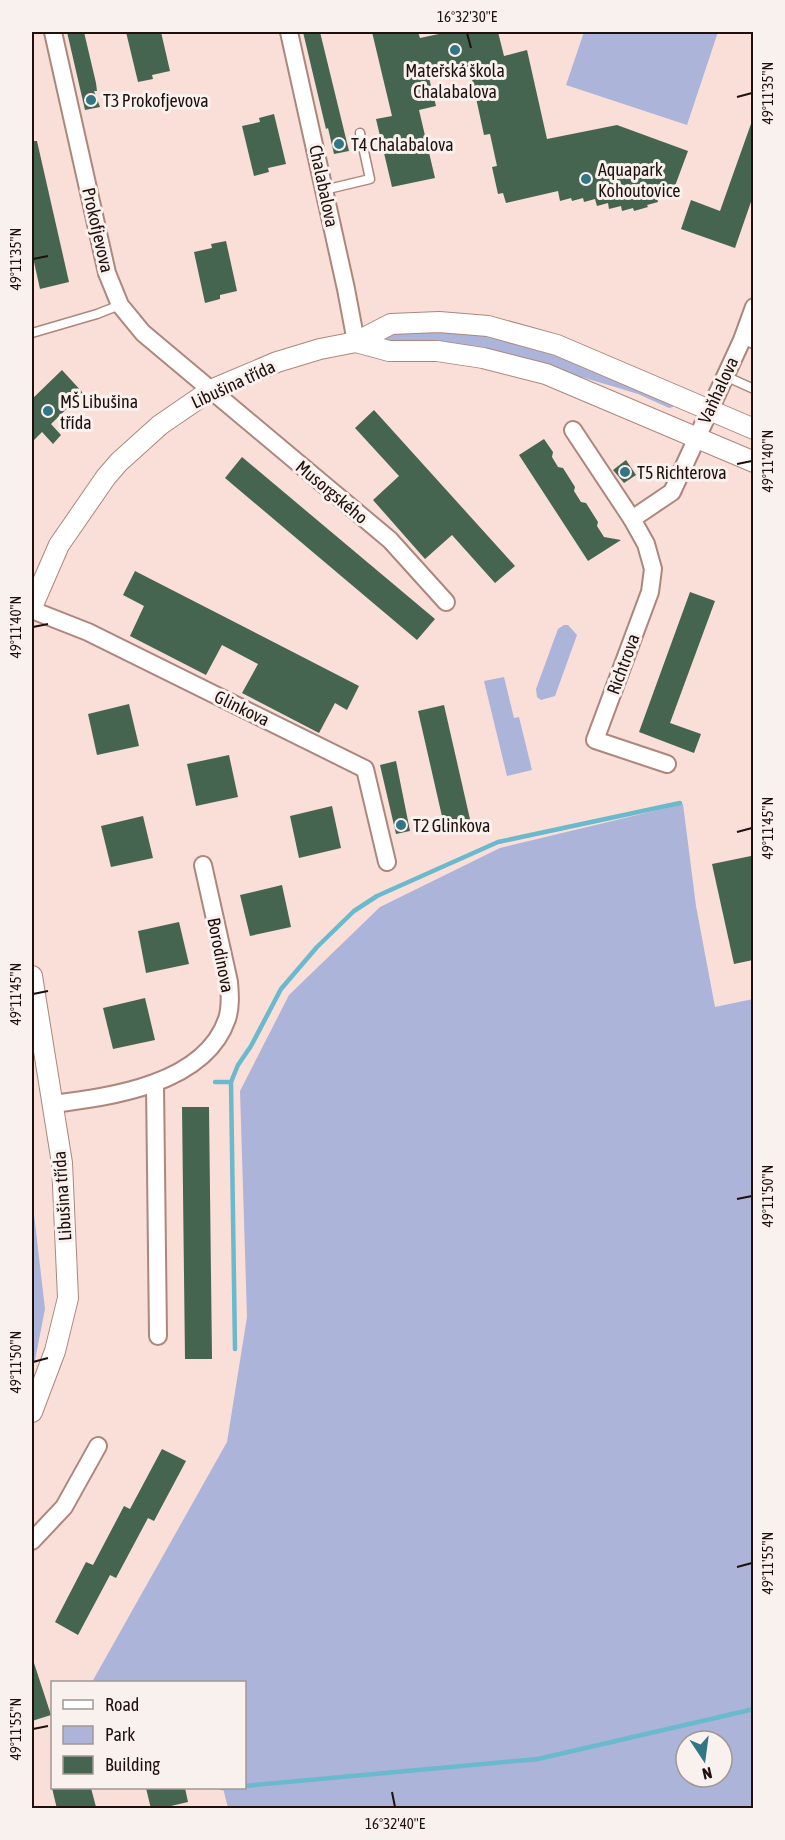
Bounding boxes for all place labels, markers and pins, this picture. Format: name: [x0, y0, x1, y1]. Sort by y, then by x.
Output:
marker: Mateřská škola Chalabalova: [448, 43, 462, 57]
place label: Mateřská škola Chalabalova: [405, 60, 505, 102]
place label: T3 Prokofjevova: [103, 90, 209, 111]
marker: T3 Prokofjevova: [84, 93, 98, 107]
place label: T4 Chalabalova: [351, 134, 454, 155]
marker: T4 Chalabalova: [332, 137, 346, 151]
place label: Aquapark Kohoutovice: [598, 159, 680, 201]
marker: Aquapark Kohoutovice: [579, 172, 593, 186]
place label: MŠ Libušina třída: [60, 391, 138, 433]
marker: MŠ Libušina třída: [41, 404, 55, 418]
place label: T5 Richterova: [637, 462, 727, 483]
marker: T5 Richterova: [618, 465, 632, 479]
place label: T2 Glinkova: [413, 815, 490, 836]
marker: T2 Glinkova: [394, 818, 408, 832]

